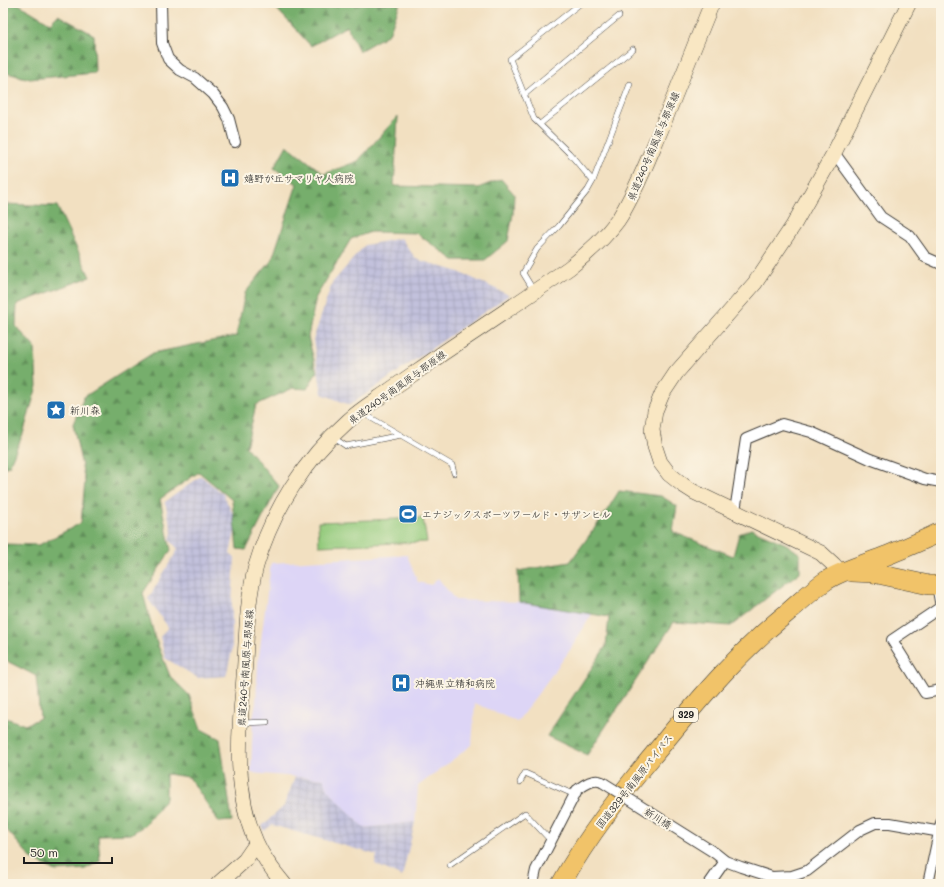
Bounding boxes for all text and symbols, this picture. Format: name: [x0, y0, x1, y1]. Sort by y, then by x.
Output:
street label: 県道240号南風原与那原線: [624, 89, 682, 203]
hospital icon: 嬉野が丘サマリヤ人病院: [219, 167, 241, 189]
place label: 嬉野が丘サマリヤ人病院: [244, 171, 354, 185]
street label: 県道240号南風原与那原線: [345, 347, 449, 427]
place icon: 新川森: [45, 399, 67, 421]
place label: 新川森: [70, 403, 100, 417]
sports icon: エナジックスポーツワールド・サザンヒル: [397, 503, 419, 525]
place label: エナジックスポーツワールド・サザンヒル: [422, 507, 611, 521]
street label: 県道240号南風原与那原線: [234, 609, 256, 727]
hospital icon: 沖縄県立精和病院: [390, 672, 412, 694]
place label: 沖縄県立精和病院: [415, 676, 495, 690]
road number: 329: [674, 708, 698, 722]
street label: 国道329号南風原バイパス: [592, 731, 676, 831]
street label: 新川橋: [642, 804, 674, 832]
scale bar: [24, 839, 112, 865]
text: 50 m: [30, 844, 58, 860]

